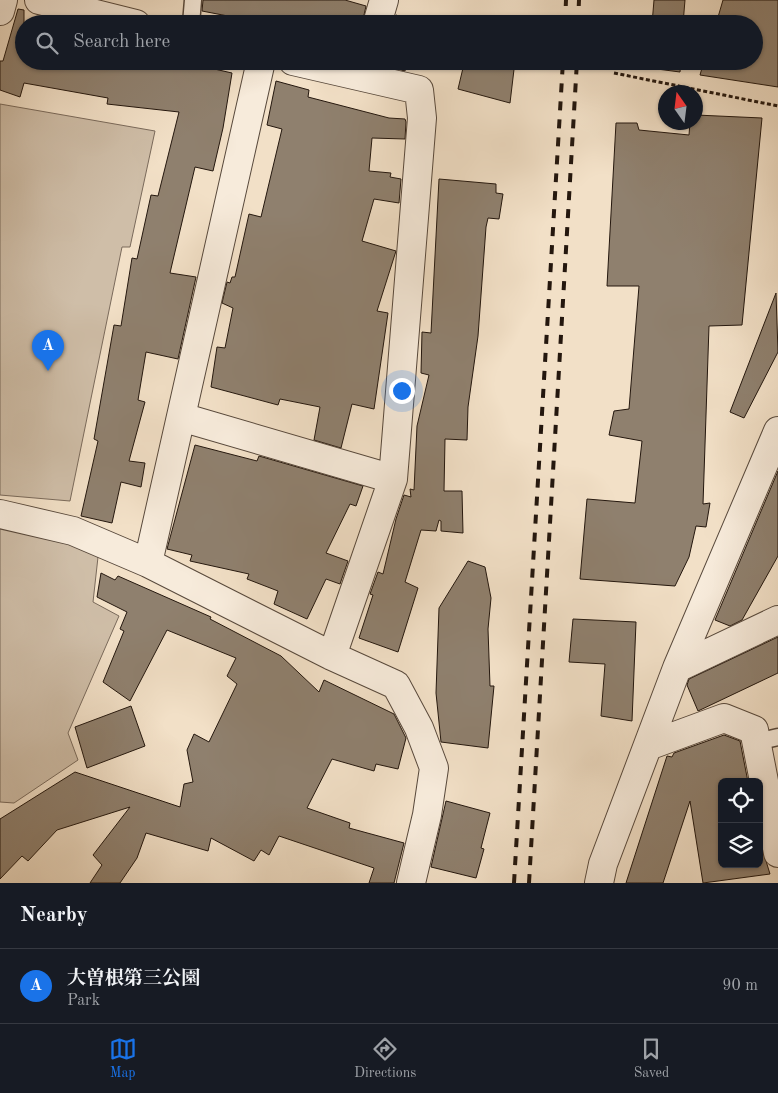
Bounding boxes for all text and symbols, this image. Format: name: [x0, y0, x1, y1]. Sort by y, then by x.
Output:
search box: [15, 15, 763, 70]
icon: search: [33, 29, 61, 57]
text: Search here: [73, 33, 170, 52]
north arrow: [658, 85, 703, 130]
pin: A: [32, 330, 64, 371]
your location: [389, 378, 415, 404]
map controls: [718, 778, 763, 868]
button: locate: [718, 778, 763, 823]
button: layers: [718, 823, 763, 868]
text: Nearby: [20, 905, 88, 926]
text: 大曽根第三公園: [67, 970, 200, 989]
text: A: [30, 978, 42, 994]
text: 90 m: [722, 978, 758, 994]
text: Park: [67, 993, 100, 1009]
tab: Map: [109, 1035, 137, 1082]
tab: Directions: [354, 1035, 416, 1082]
tab: Saved: [634, 1035, 669, 1082]

